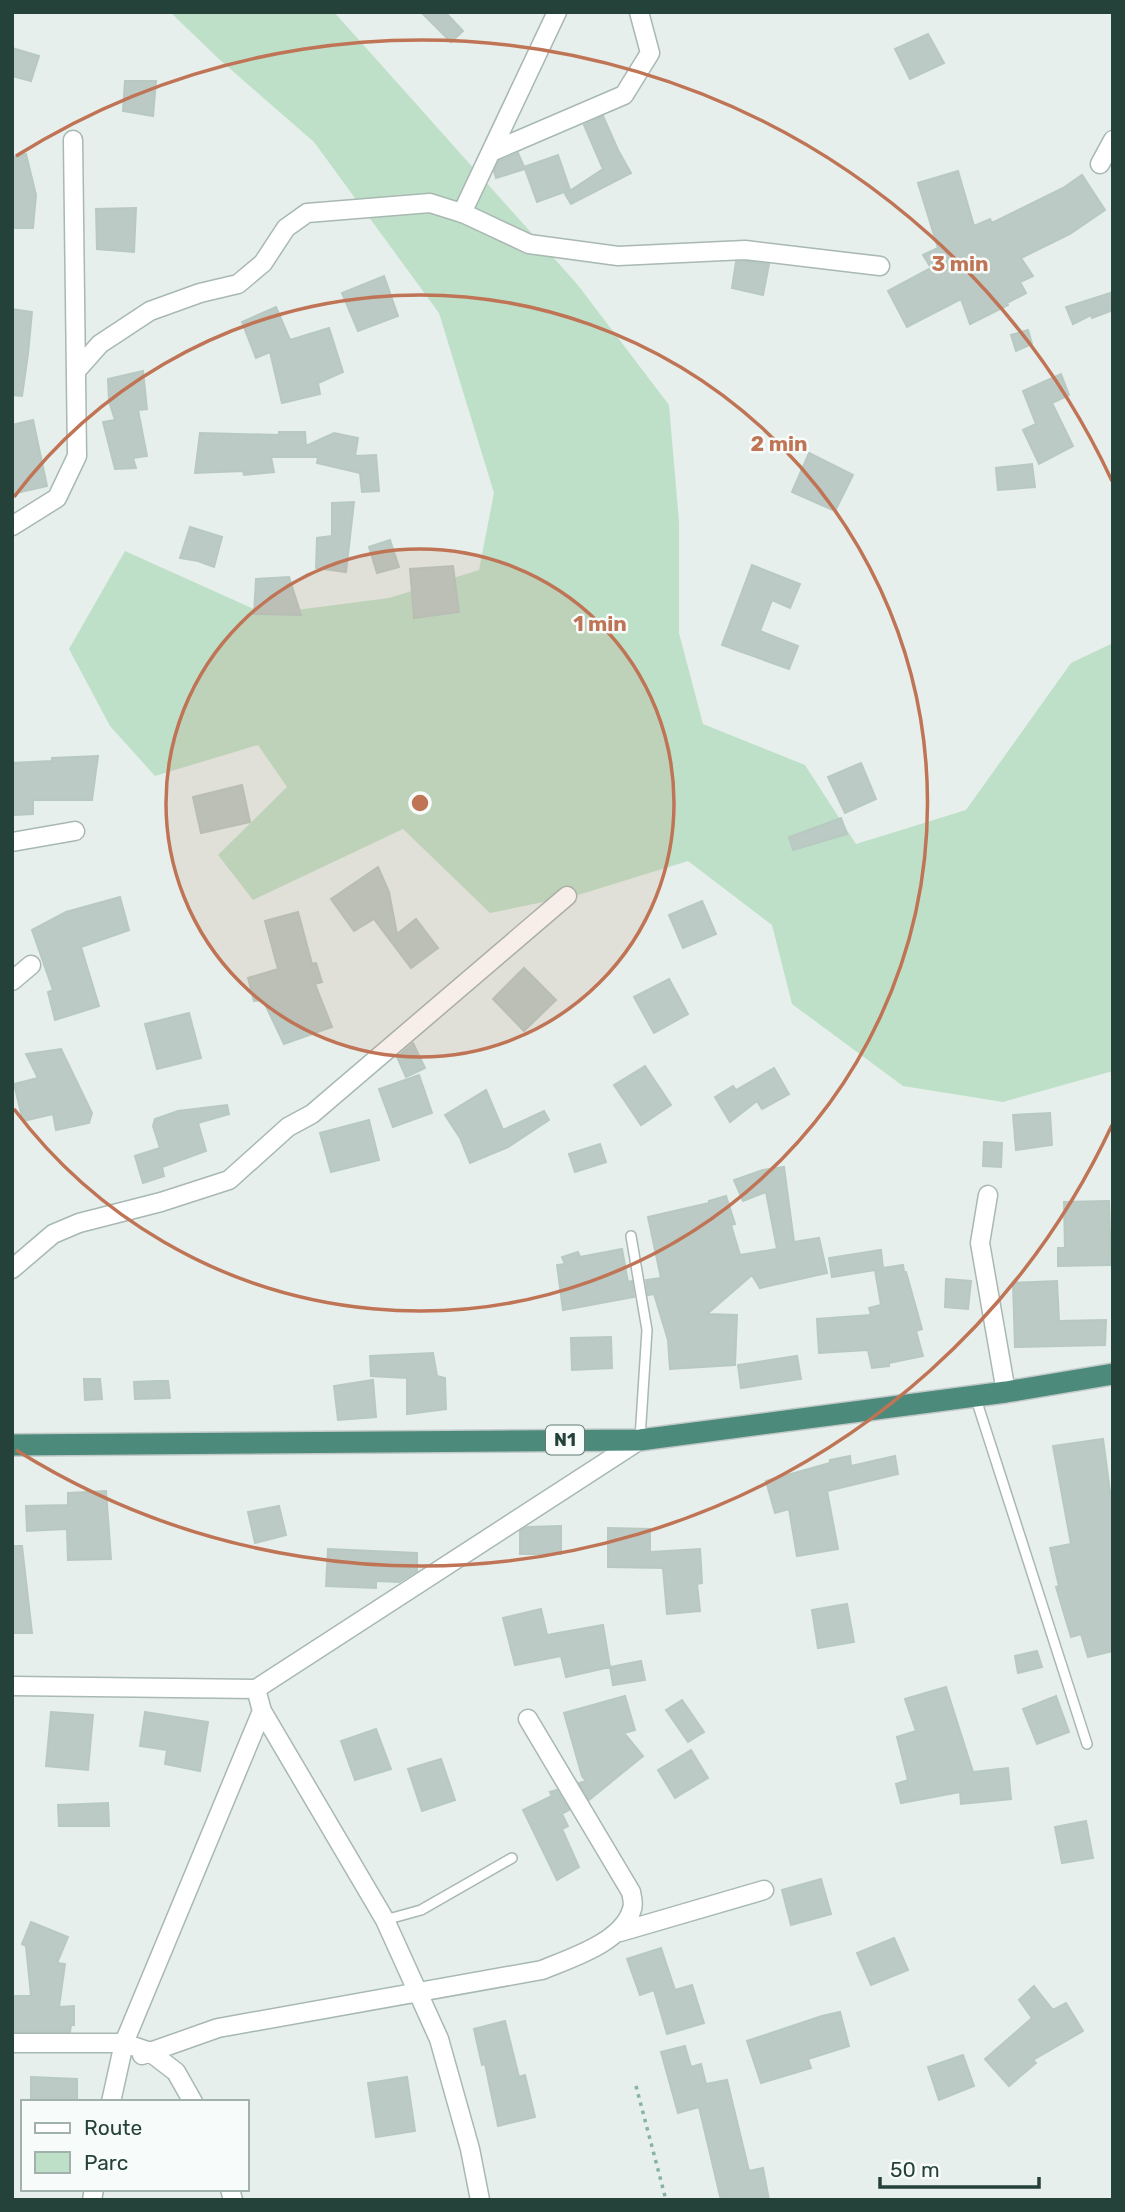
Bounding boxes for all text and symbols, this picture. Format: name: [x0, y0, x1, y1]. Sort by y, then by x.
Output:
text: 3 min: [931, 251, 989, 276]
text: 2 min: [751, 431, 807, 456]
text: 1 min: [573, 611, 627, 636]
centre of rings: [408, 791, 432, 815]
road number: N1: [546, 1426, 584, 1455]
legend: [21, 2100, 248, 2191]
text: Route: [84, 2115, 142, 2140]
scale bar: [880, 2146, 1039, 2190]
text: Parc: [84, 2150, 128, 2175]
text: 50 m: [890, 2157, 940, 2182]

